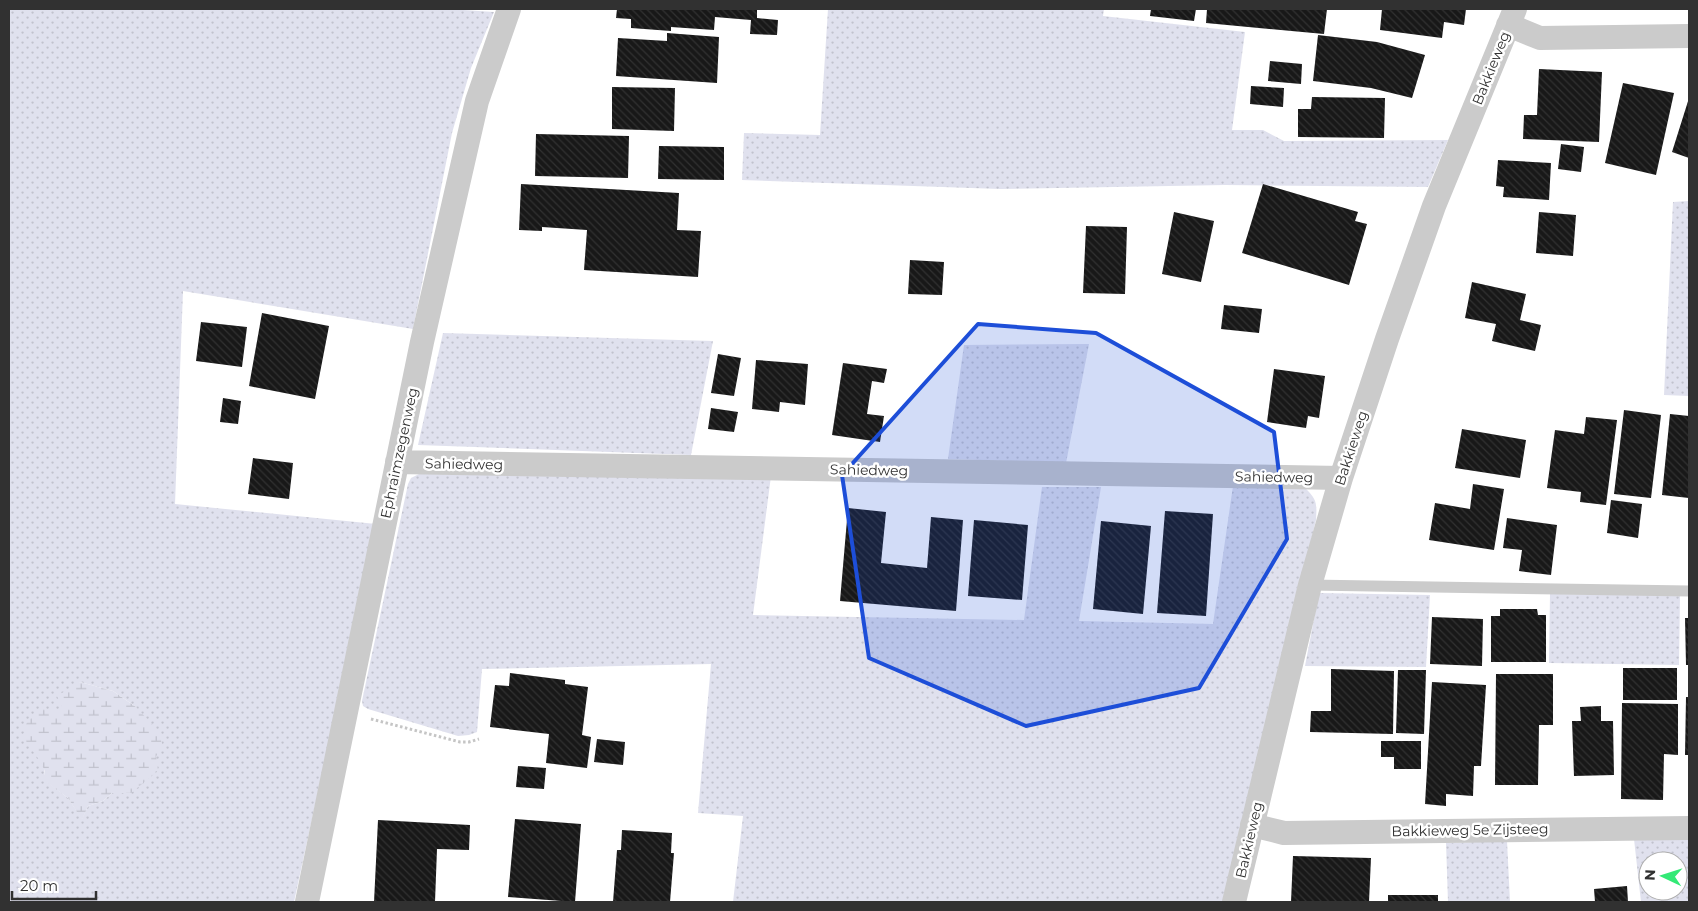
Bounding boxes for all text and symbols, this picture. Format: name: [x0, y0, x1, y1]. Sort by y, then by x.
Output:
street label: Bakkieweg: [1468, 29, 1514, 107]
street label: Ephraimzegenweg: [376, 386, 422, 520]
street label: Bakkieweg: [1330, 408, 1372, 488]
street label: Sahiedweg: [425, 454, 503, 474]
street label: Sahiedweg: [830, 460, 908, 480]
street label: Sahiedweg: [1235, 467, 1313, 487]
street label: Bakkieweg: [1231, 800, 1267, 880]
street label: Bakkieweg 5e Zijsteeg: [1391, 820, 1549, 840]
north arrow: [1638, 851, 1688, 901]
scale bar: [12, 868, 96, 900]
text: N: [1641, 869, 1659, 881]
text: 20 m: [20, 876, 58, 895]

